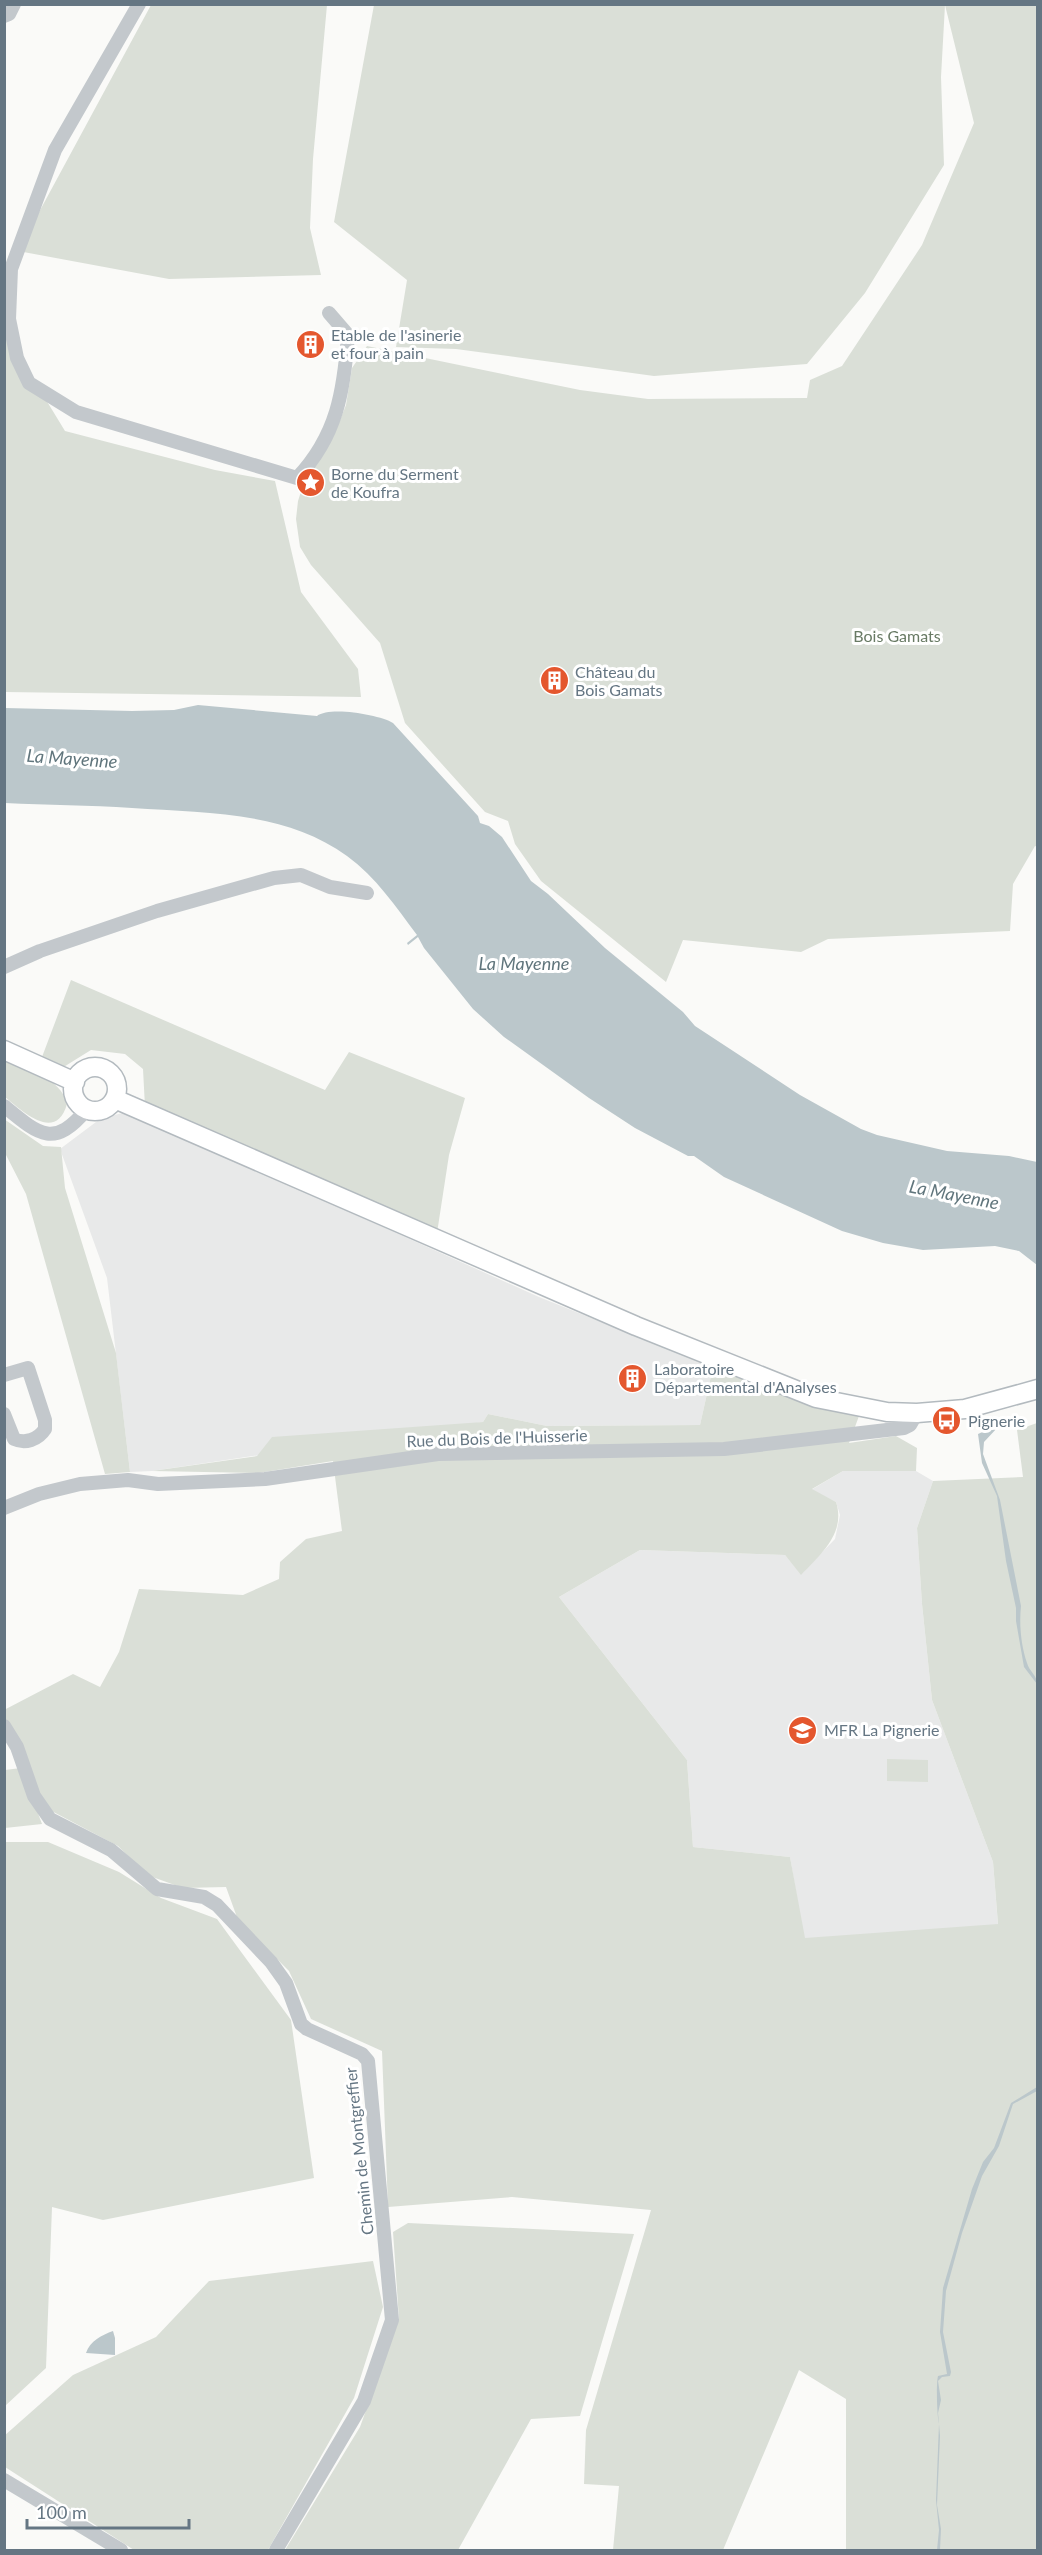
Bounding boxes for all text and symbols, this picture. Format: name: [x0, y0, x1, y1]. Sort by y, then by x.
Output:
place label: Etable de l'asinerie et four à pain: [331, 325, 461, 362]
building icon: Etable de l'asinerie et four à pain: [294, 328, 326, 360]
place label: Borne du Serment de Koufra: [331, 464, 459, 501]
place icon: Borne du Serment de Koufra: [294, 467, 326, 499]
park label: Bois Gamats: [853, 626, 941, 645]
place label: Château du Bois Gamats: [575, 662, 662, 699]
building icon: Château du Bois Gamats: [538, 665, 570, 697]
water label: La Mayenne: [26, 744, 118, 772]
water label: La Mayenne: [479, 952, 569, 974]
water label: La Mayenne: [908, 1175, 1001, 1213]
place label: Laboratoire Départemental d'Analyses: [654, 1359, 837, 1396]
building icon: Laboratoire Départemental d'Analyses: [617, 1362, 649, 1394]
bus stop icon: Pignerie: [931, 1405, 963, 1437]
place label: Pignerie: [968, 1411, 1025, 1430]
street label: Rue du Bois de l'Huisserie: [406, 1425, 588, 1450]
school or university icon: MFR La Pignerie: [787, 1714, 819, 1746]
place label: MFR La Pignerie: [824, 1720, 940, 1739]
street label: Chemin de Montgreffier: [340, 2066, 377, 2236]
scale bar: [27, 2492, 189, 2530]
text: 100 m: [36, 2501, 87, 2523]

